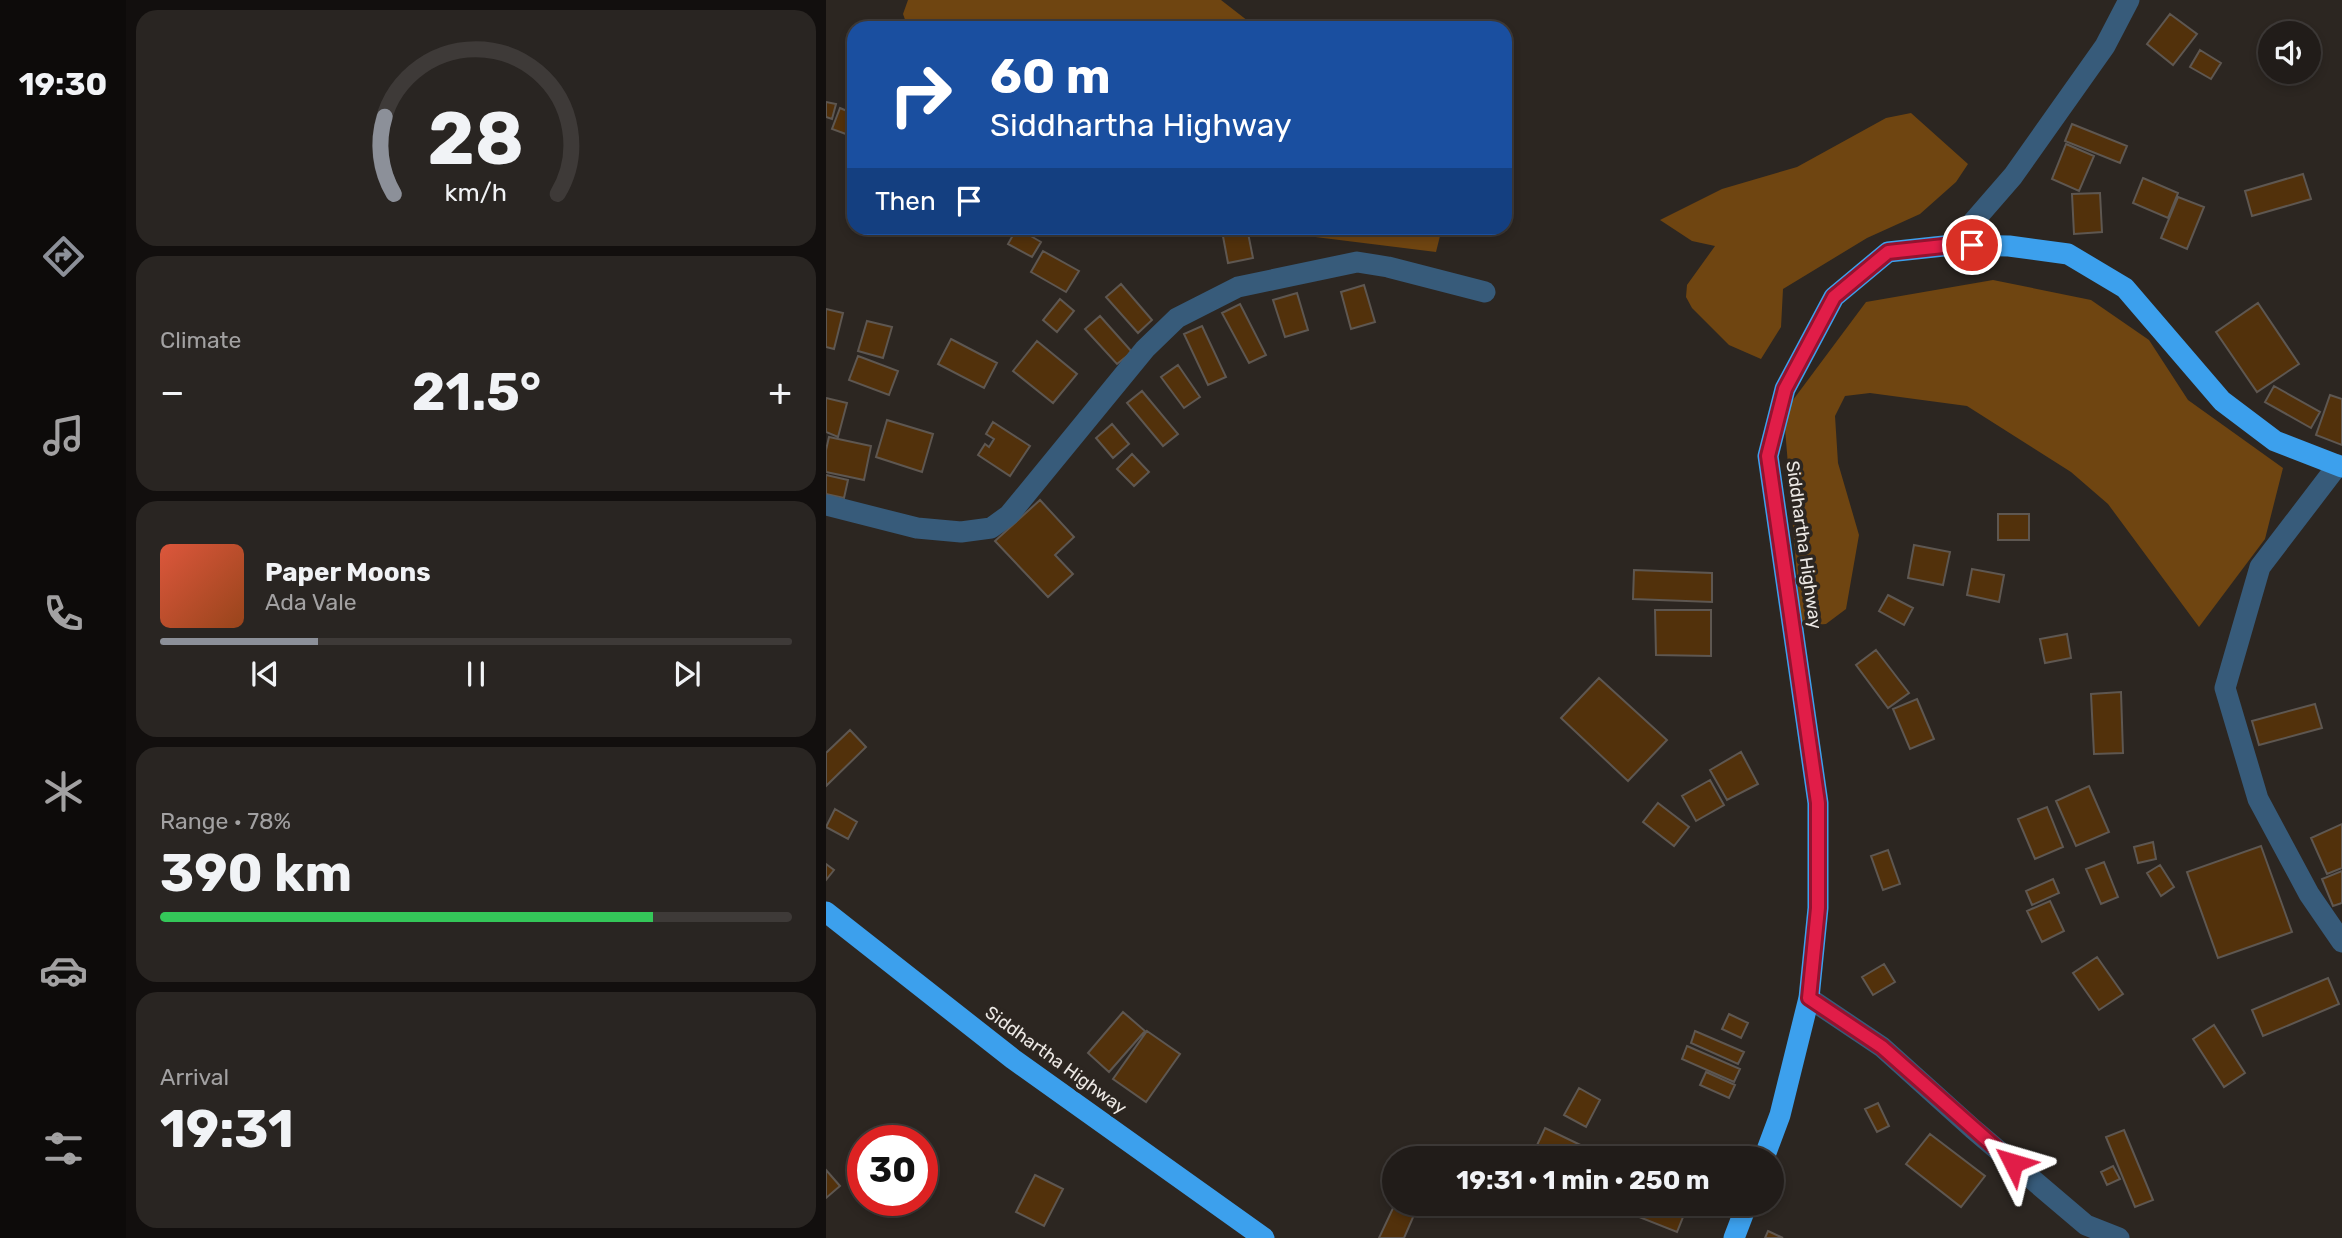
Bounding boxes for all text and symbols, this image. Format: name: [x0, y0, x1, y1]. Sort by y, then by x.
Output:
map controls: [2258, 21, 2321, 84]
button: sound: [2258, 21, 2321, 84]
text: 60 m: [990, 47, 1111, 105]
icon: right: [875, 49, 966, 140]
text: 19:30: [19, 65, 107, 103]
text: 28: [428, 96, 524, 182]
text: Siddhartha Highway: [990, 106, 1292, 144]
text: km/h: [445, 178, 507, 207]
icon: arrive: [950, 182, 988, 220]
text: Then: [875, 186, 936, 217]
pin: [1942, 215, 2002, 275]
icon: arrive: [1953, 226, 1991, 264]
icon: directions: [39, 232, 88, 281]
text: Climate: [160, 326, 241, 354]
text: 21.5°: [412, 361, 541, 423]
text: −: [160, 369, 185, 415]
text: +: [768, 369, 792, 415]
icon: music: [39, 411, 88, 460]
street label: Siddhartha Highway: [1781, 459, 1827, 631]
text: Paper Moons: [265, 557, 431, 588]
text: Ada Vale: [265, 588, 357, 616]
icon: phone: [39, 589, 88, 638]
icon: previous: [246, 655, 284, 693]
icon: pause: [457, 655, 495, 693]
icon: next: [668, 655, 706, 693]
icon: climate: [39, 767, 88, 816]
text: Range · 78%: [160, 807, 291, 835]
text: 390 km: [160, 842, 352, 904]
icon: car: [39, 946, 88, 995]
street label: Siddhartha Highway: [981, 1001, 1131, 1119]
text: Arrival: [160, 1063, 229, 1091]
text: 19:31: [160, 1098, 294, 1160]
icon: filters: [39, 1124, 88, 1173]
speed limit sign: 30: [847, 1125, 938, 1216]
position arrow: [1976, 1126, 2050, 1200]
text: 19:31 · 1 min · 250 m: [1456, 1165, 1710, 1196]

